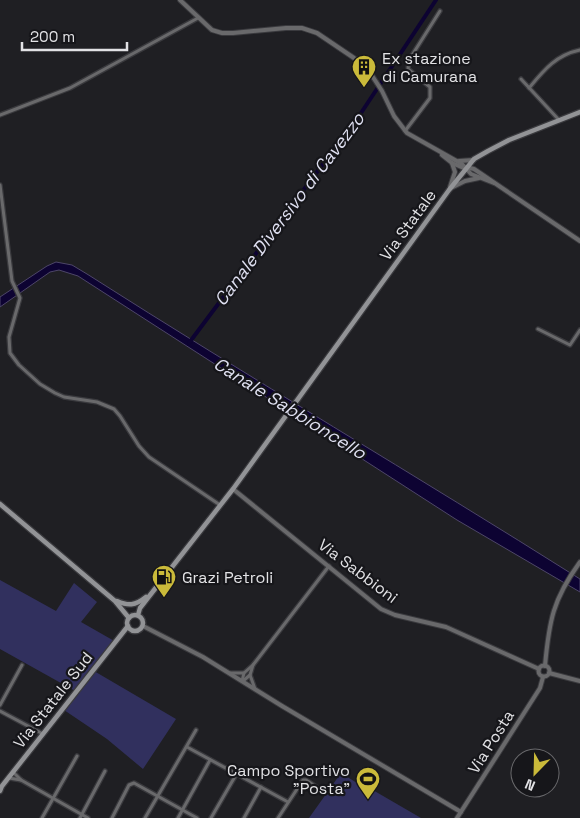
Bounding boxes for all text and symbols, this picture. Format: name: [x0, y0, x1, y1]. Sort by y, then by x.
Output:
scale bar: [22, 20, 128, 52]
text: 200 m: [30, 27, 75, 46]
place label: Ex stazione di Camurana: [382, 48, 477, 87]
building icon: Ex stazione di Camurana: [351, 54, 377, 88]
water label: Canale Diversivo di Cavezzo: [209, 107, 370, 310]
street label: Via Statale: [375, 185, 441, 265]
water label: Canale Sabbioncello: [210, 352, 371, 465]
street label: Via Sabbioni: [314, 534, 402, 608]
fuel station icon: Grazi Petroli: [151, 564, 177, 598]
place label: Grazi Petroli: [182, 567, 273, 588]
street label: Via Statale Sud: [9, 647, 97, 753]
street label: Via Posta: [463, 706, 519, 778]
north arrow: [510, 748, 560, 798]
place label: Campo Sportivo "Posta": [227, 760, 350, 799]
sports icon: Campo Sportivo "Posta": [355, 766, 381, 800]
text: N: [522, 775, 538, 795]

